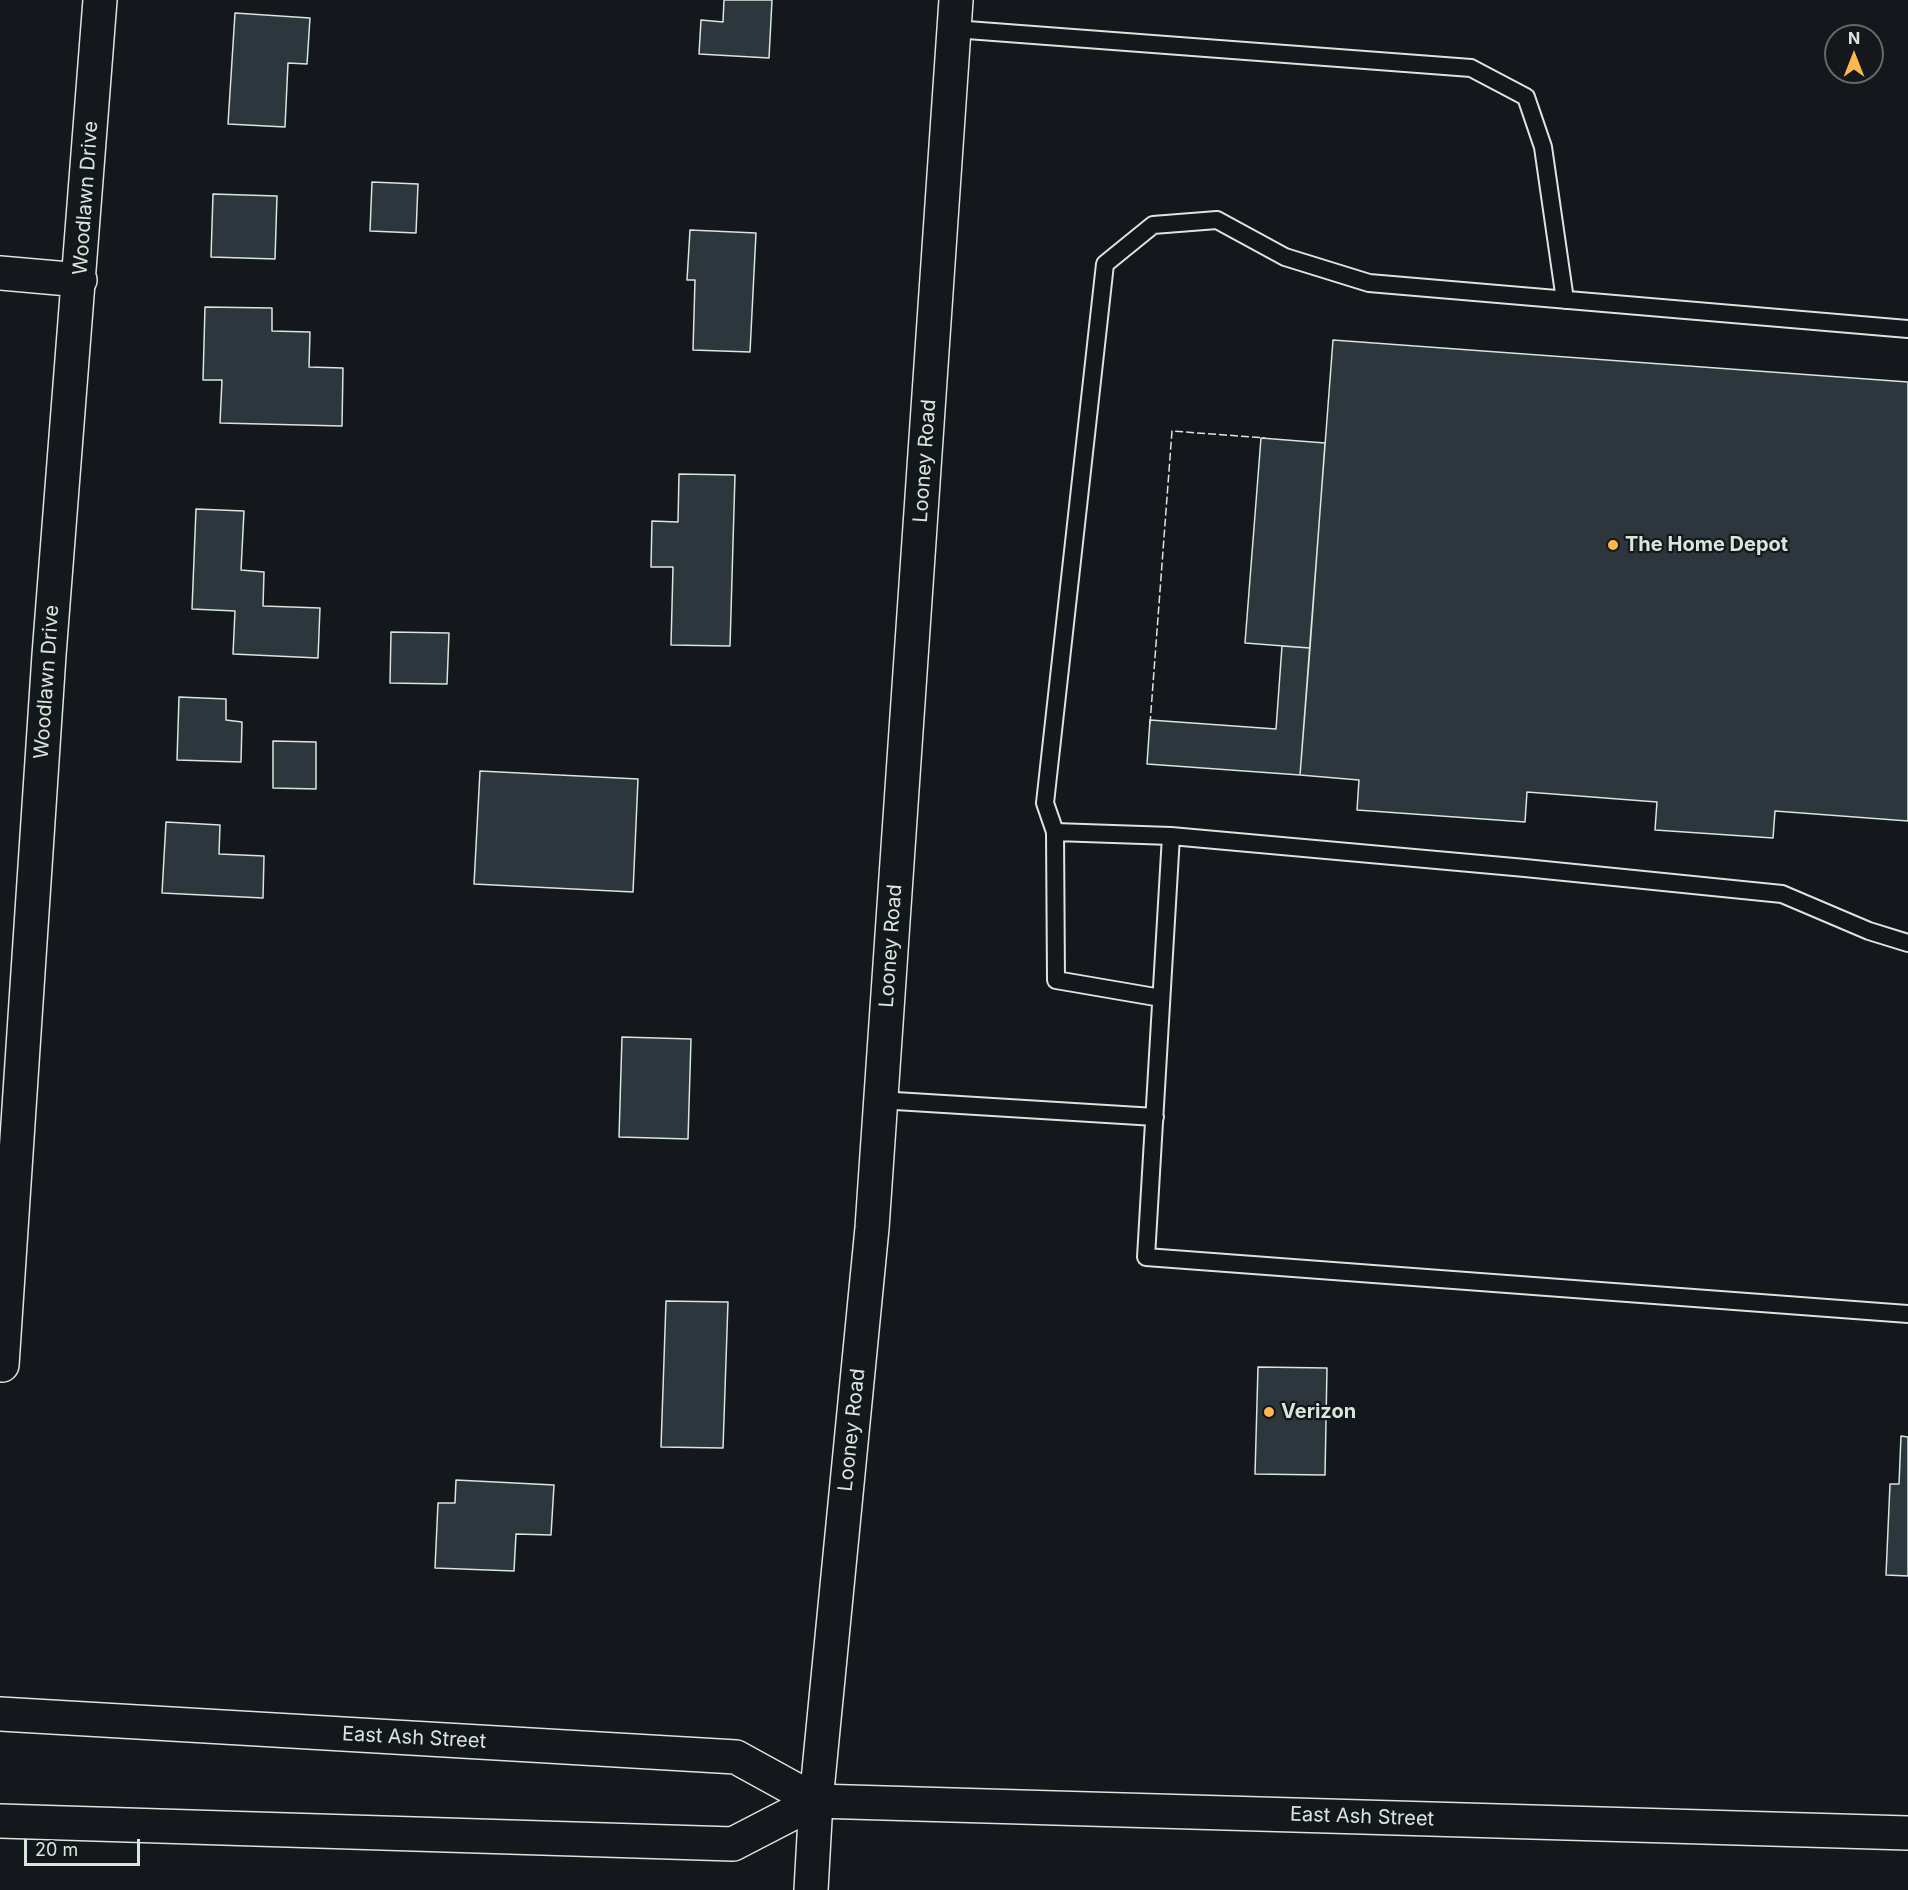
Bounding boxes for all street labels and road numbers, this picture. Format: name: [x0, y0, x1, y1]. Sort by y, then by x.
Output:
street label: Woodlawn Drive: [69, 120, 103, 276]
street label: Looney Road: [909, 399, 941, 523]
street label: Woodlawn Drive: [30, 604, 64, 760]
street label: Looney Road: [875, 884, 907, 1008]
street label: Looney Road: [834, 1367, 870, 1493]
street label: East Ash Street: [341, 1722, 487, 1754]
street label: East Ash Street: [1290, 1802, 1434, 1832]

